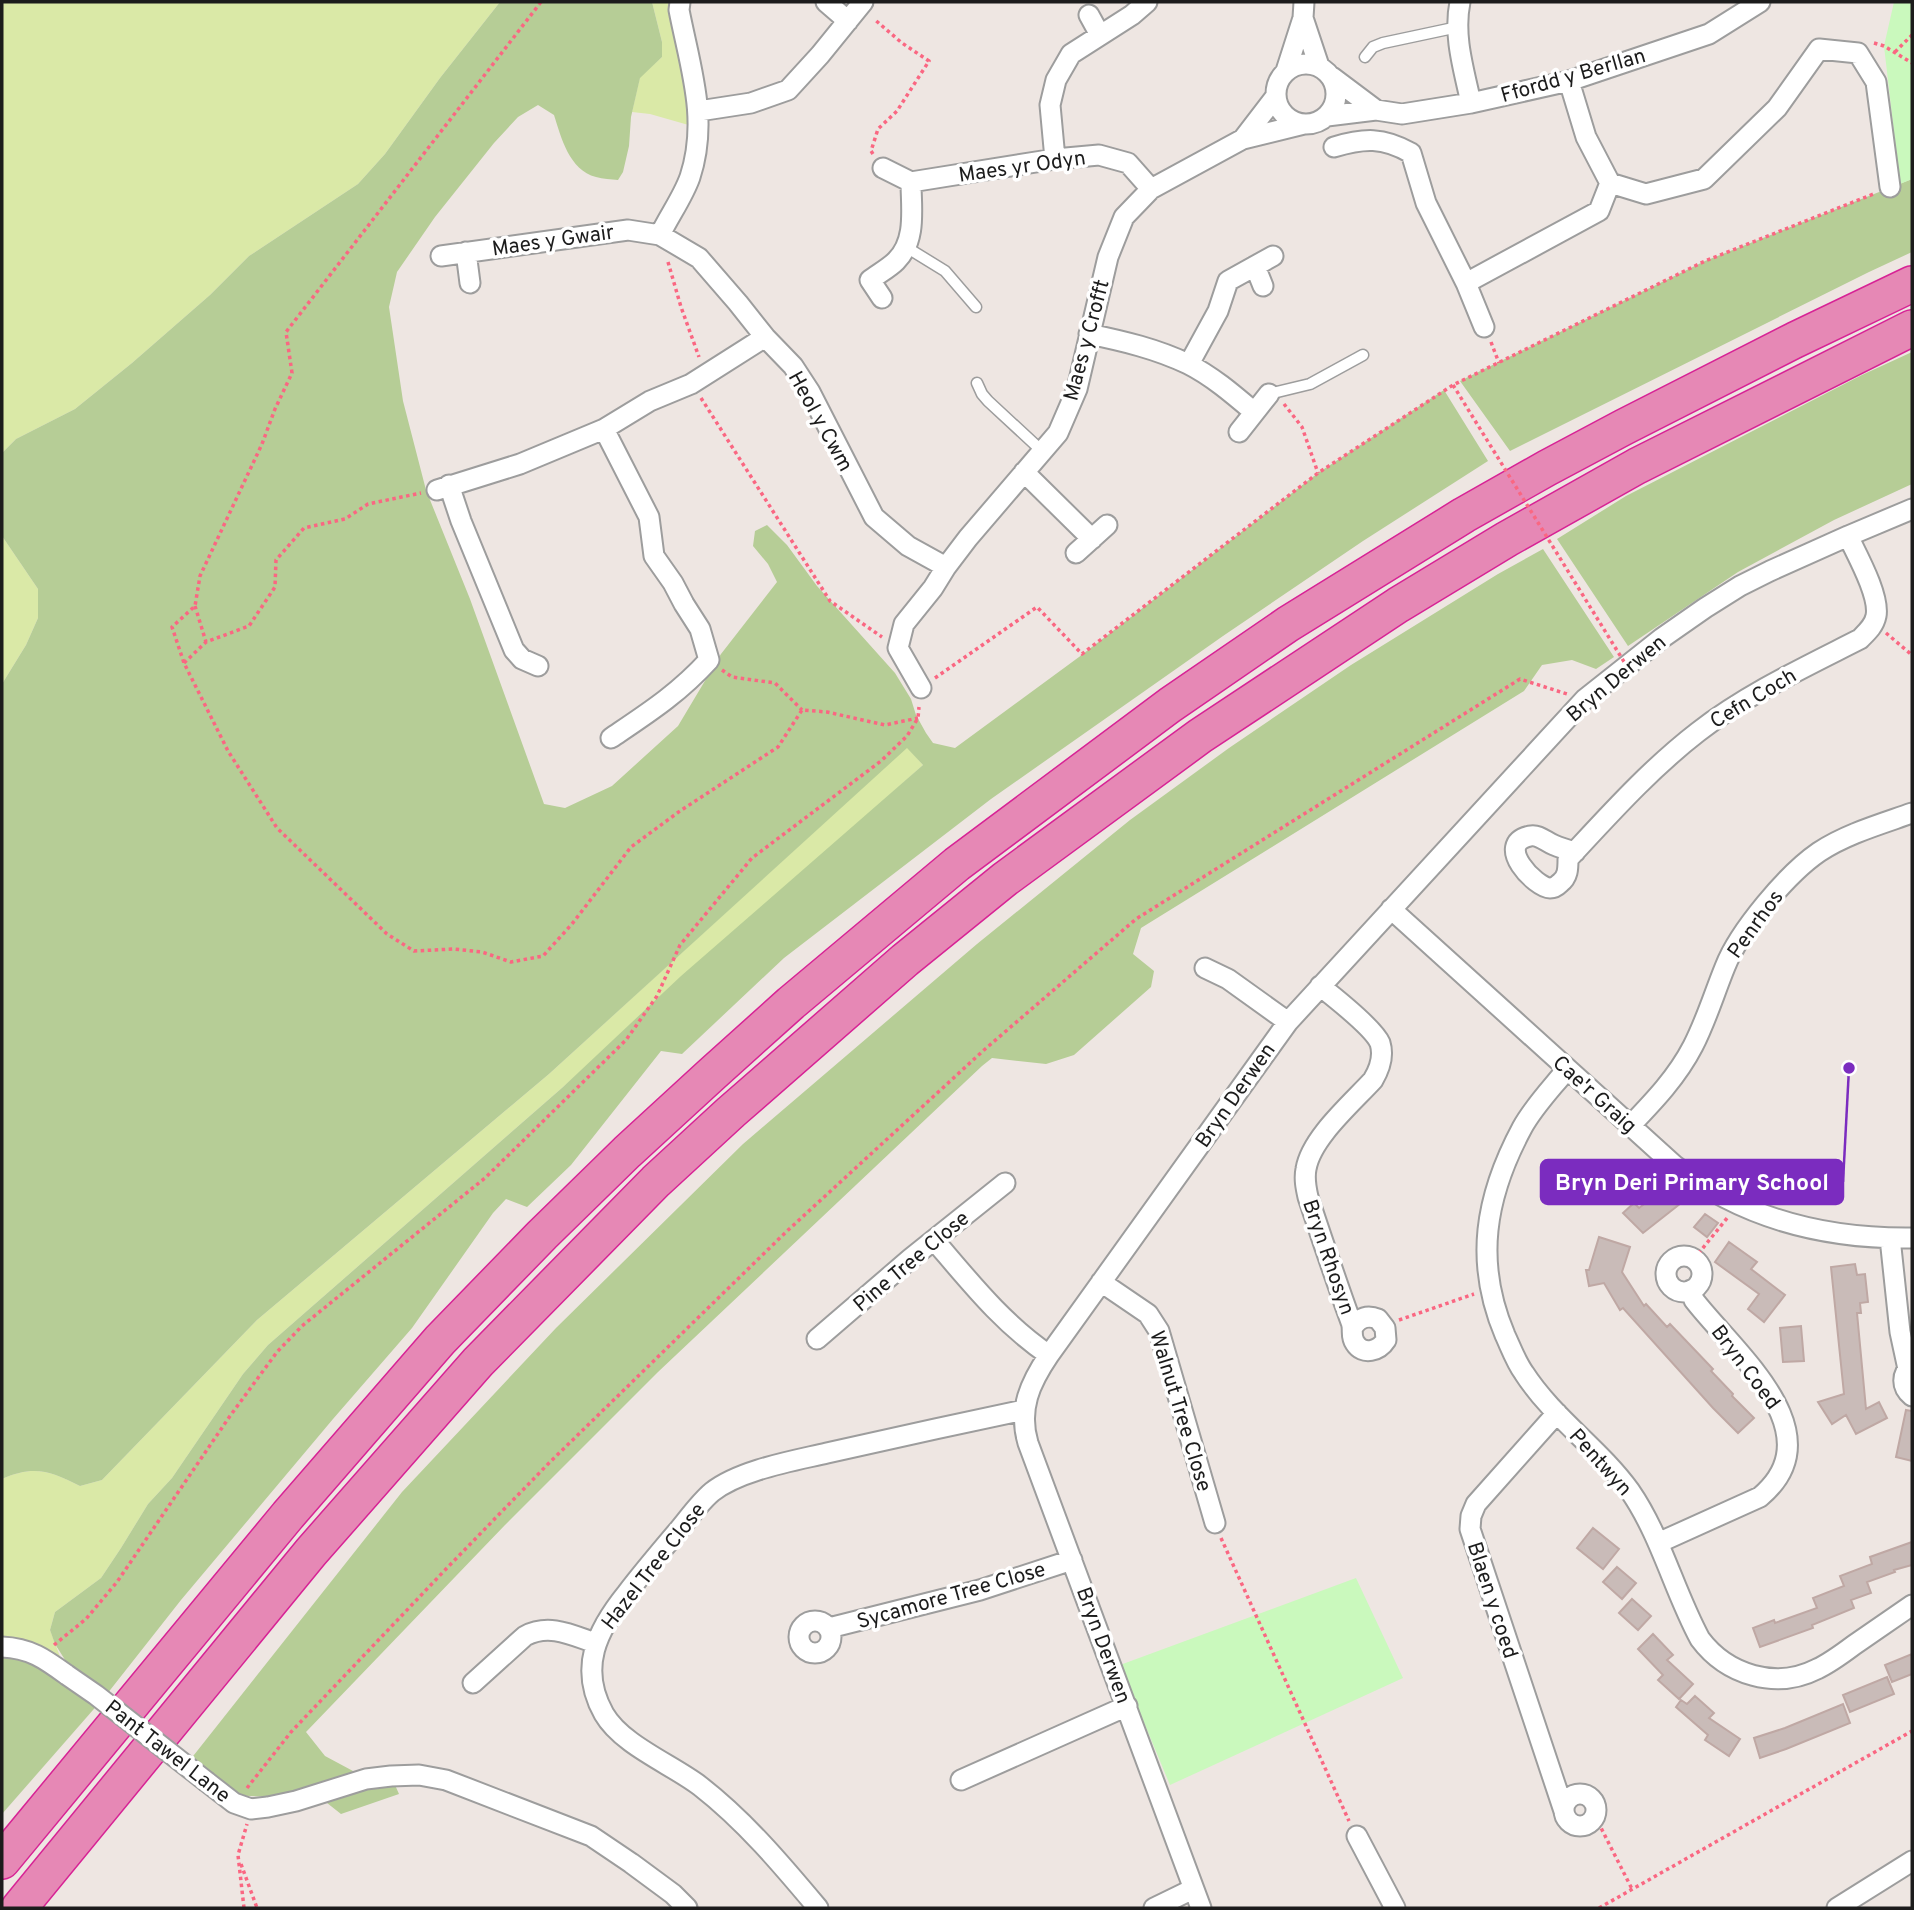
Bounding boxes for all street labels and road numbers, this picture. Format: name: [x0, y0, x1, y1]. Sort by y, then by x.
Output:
street label: Ffordd y Berllan: [1498, 43, 1649, 110]
street label: Maes yr Odyn: [957, 145, 1087, 190]
street label: Maes y Gwair: [490, 220, 616, 263]
street label: Maes y Crofft: [1058, 277, 1117, 404]
street label: Heol y Cwm: [781, 367, 858, 477]
street label: Bryn Derwen: [1561, 630, 1672, 729]
street label: Cefn Coch: [1706, 663, 1802, 736]
street label: Penrhos: [1722, 885, 1790, 965]
street label: Bryn Derwen: [1190, 1038, 1282, 1154]
street label: Cae'r Graig: [1546, 1050, 1642, 1140]
street label: Bryn Rhosyn: [1295, 1196, 1360, 1319]
street label: Pine Tree Close: [848, 1206, 976, 1319]
street label: Bryn Coed: [1704, 1320, 1786, 1416]
street label: Walnut Tree Close: [1142, 1328, 1217, 1495]
street label: Pentwyn: [1562, 1423, 1637, 1503]
street label: Hazel Tree Close: [596, 1498, 712, 1636]
street label: Blaen y coed: [1460, 1539, 1523, 1662]
street label: Sycamore Tree Close: [854, 1557, 1049, 1636]
street label: Bryn Derwen: [1069, 1583, 1136, 1708]
street label: Pant Tawel Lane: [99, 1695, 235, 1810]

